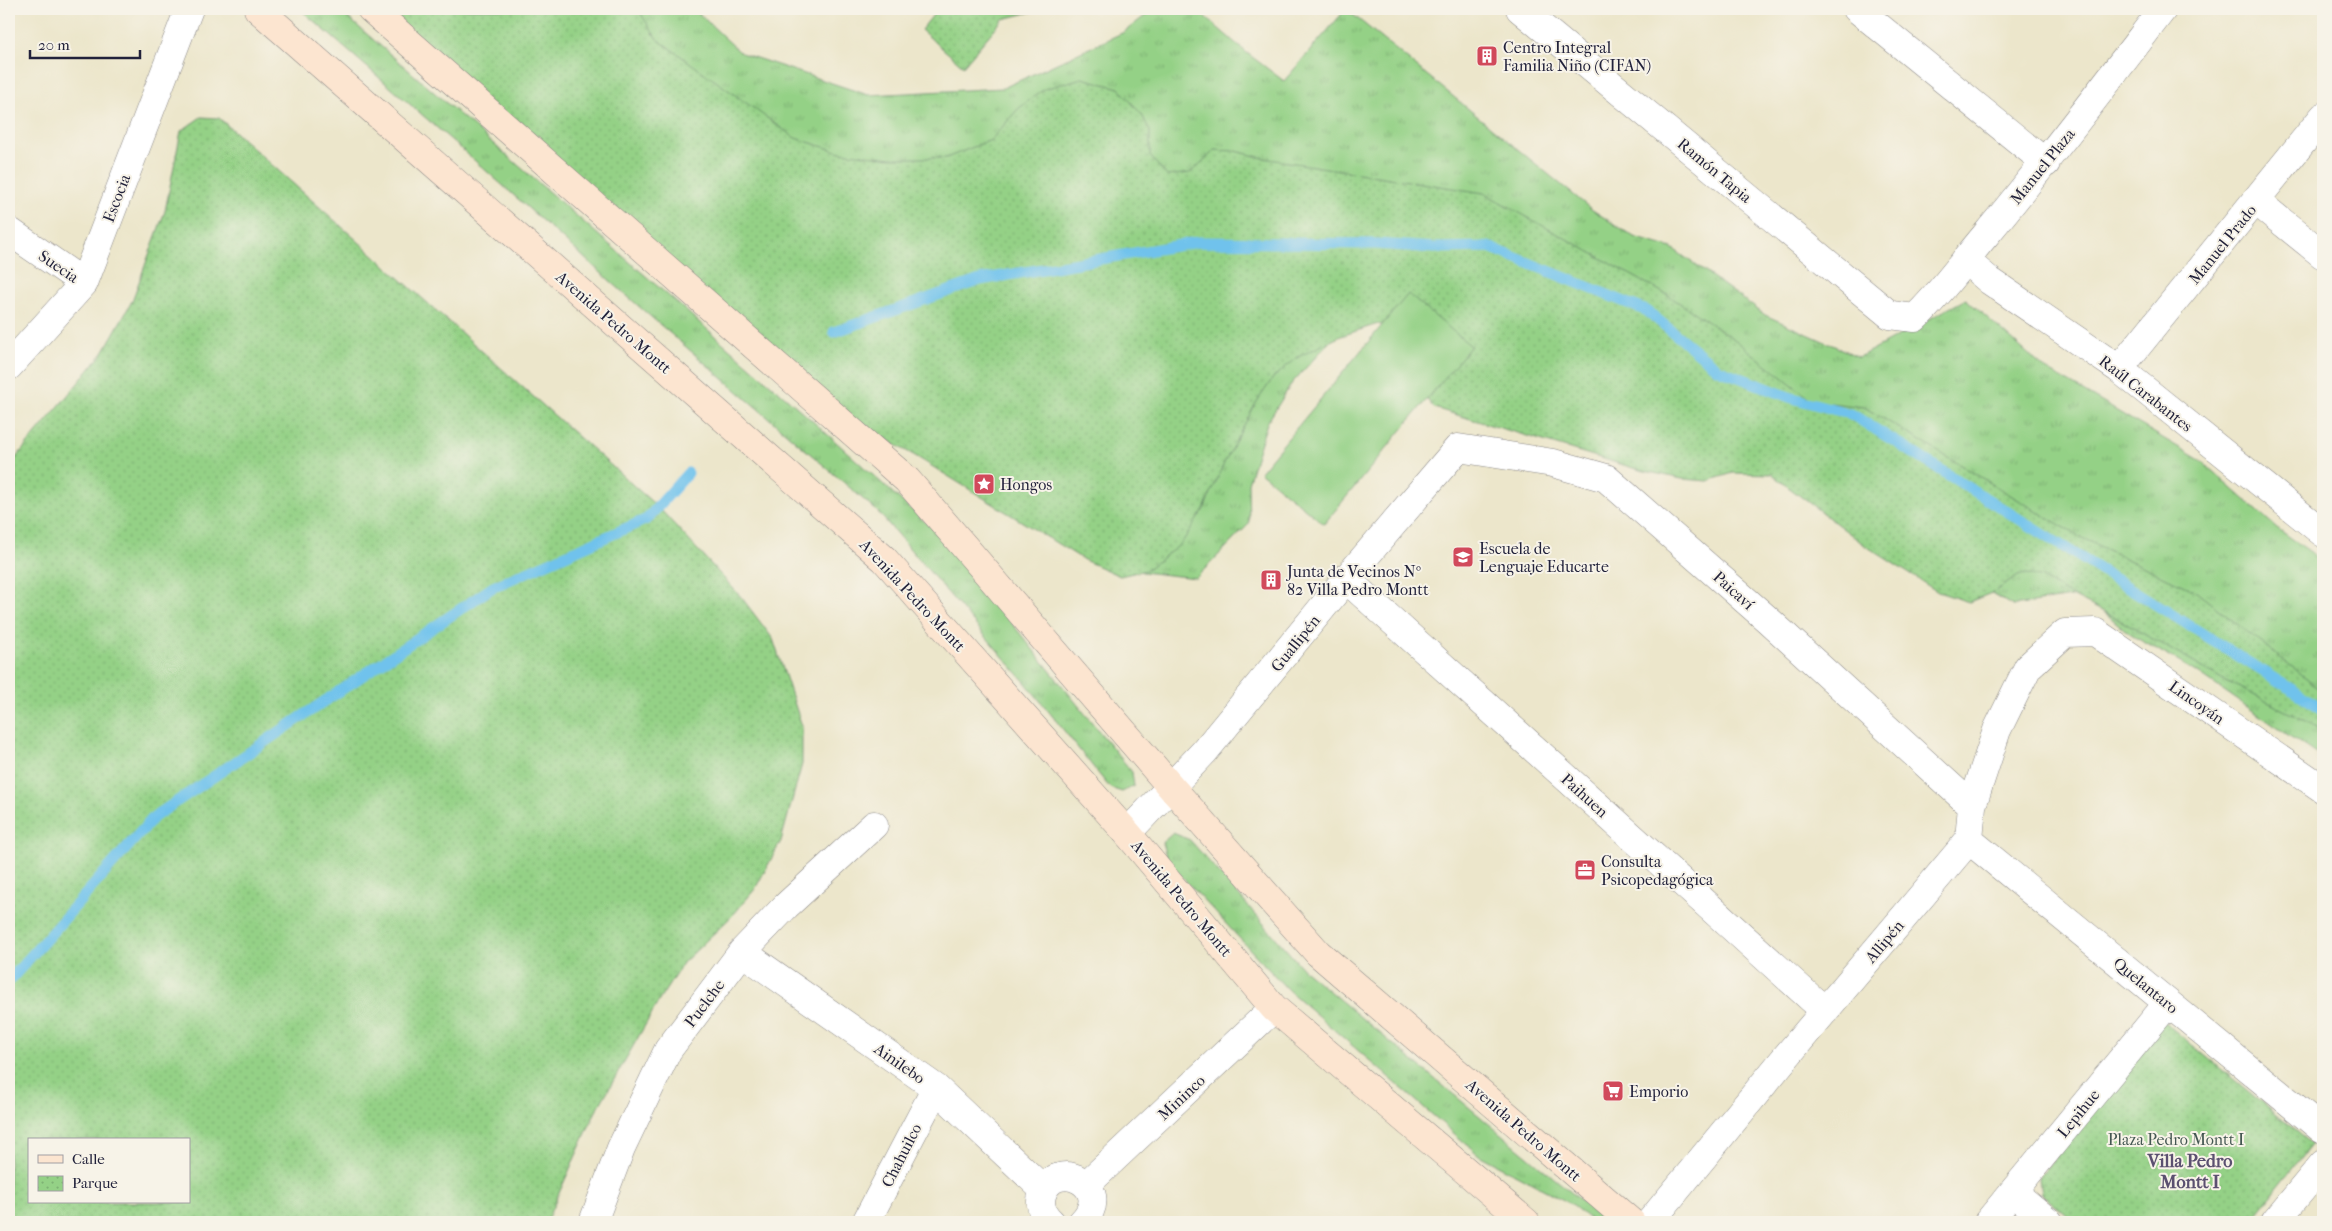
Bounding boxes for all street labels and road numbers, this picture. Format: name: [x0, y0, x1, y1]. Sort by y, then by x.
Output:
street label: Manuel Plaza: [2006, 124, 2079, 208]
street label: Ramón Tapia: [1674, 134, 1756, 207]
street label: Escocia: [99, 171, 135, 225]
street label: Manuel Prado: [2185, 201, 2260, 288]
street label: Suecia: [35, 246, 83, 287]
street label: Avenida Pedro Montt: [551, 267, 675, 378]
street label: Raúl Carabantes: [2095, 351, 2196, 436]
street label: Avenida Pedro Montt: [855, 535, 970, 656]
street label: Paicaví: [1709, 567, 1758, 614]
street label: Guallipén: [1267, 611, 1324, 675]
street label: Lincoyán: [2165, 676, 2229, 729]
street label: Paihuen: [1557, 769, 1613, 822]
street label: Avenida Pedro Montt: [1127, 835, 1236, 961]
street label: Allipén: [1860, 916, 1908, 967]
street label: Quelantaro: [2109, 953, 2182, 1017]
street label: Puelche: [680, 976, 728, 1031]
street label: Ainilebo: [870, 1038, 929, 1088]
street label: Mininco: [1154, 1071, 1209, 1124]
street label: Avenida Pedro Montt: [1461, 1075, 1585, 1186]
street label: Lepihue: [2053, 1085, 2104, 1141]
street label: Chahuilco: [877, 1120, 926, 1190]

